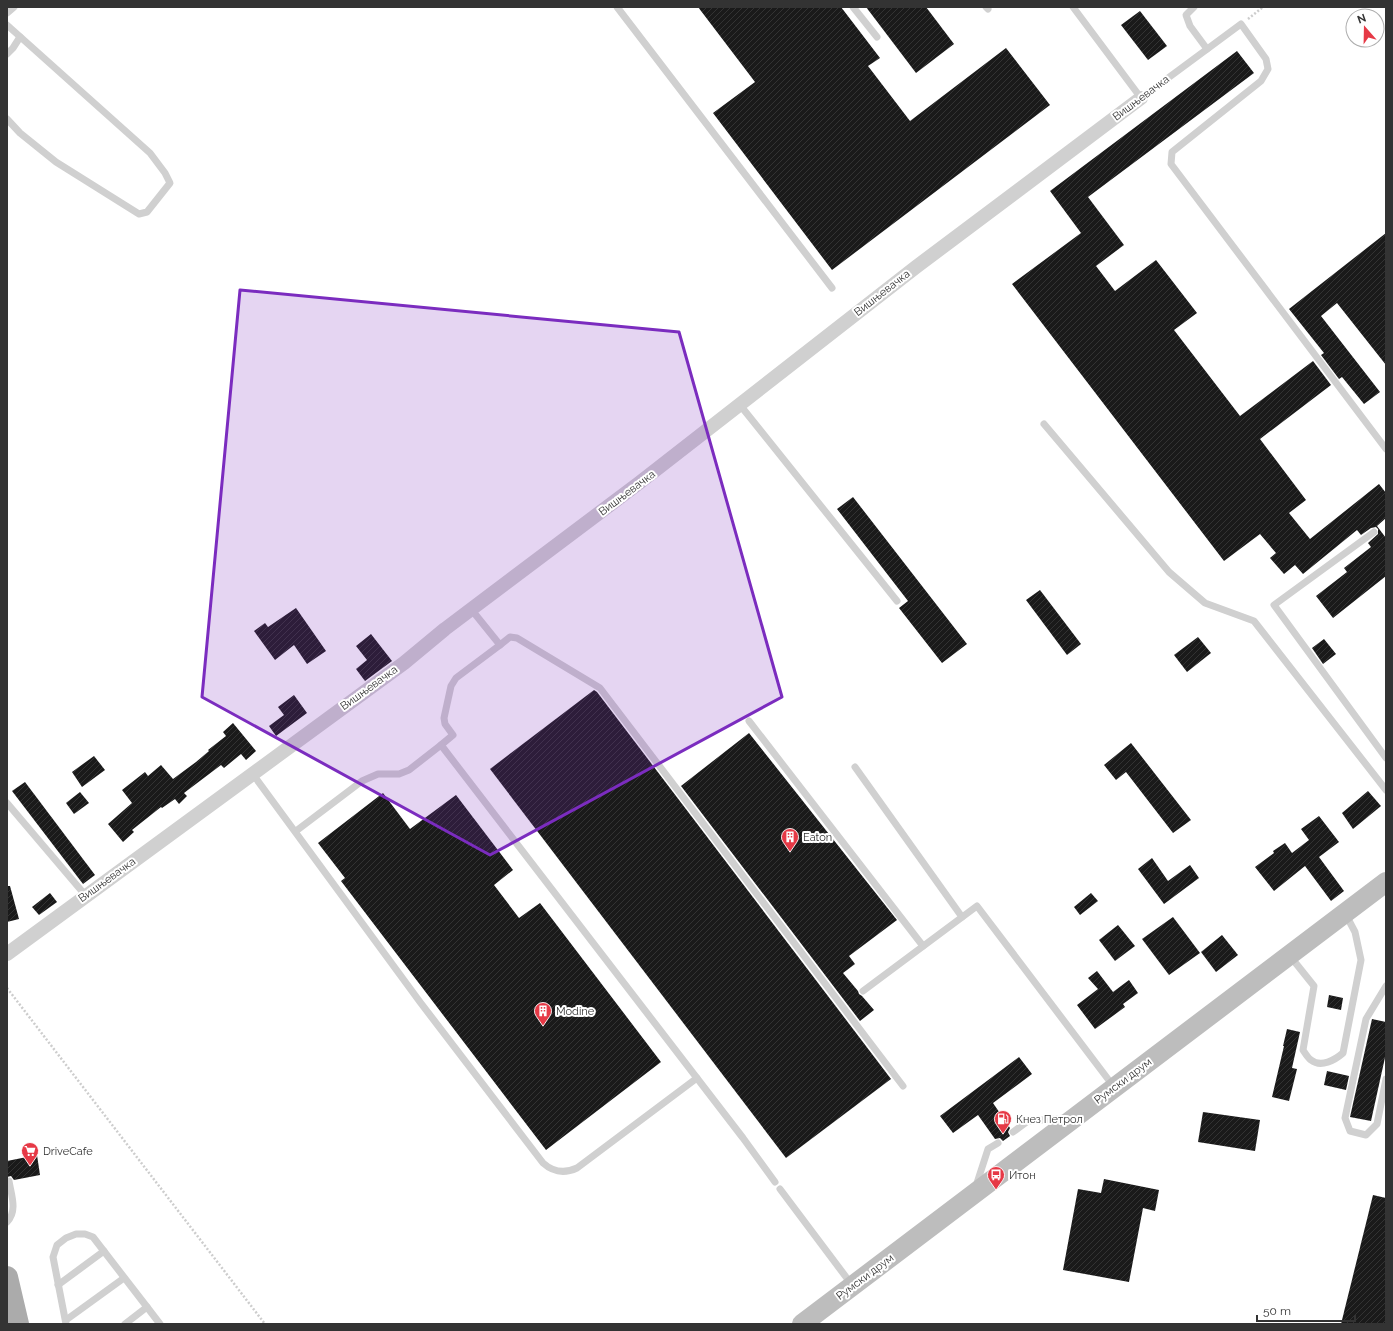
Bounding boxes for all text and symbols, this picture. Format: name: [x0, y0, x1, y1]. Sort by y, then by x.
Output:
north arrow: [1345, 8, 1385, 48]
text: N: [1356, 12, 1368, 27]
street label: Вишњевачка: [1110, 73, 1172, 123]
street label: Вишњевачка: [851, 267, 913, 319]
street label: Вишњевачка: [596, 468, 658, 518]
street label: Вишњевачка: [338, 663, 400, 713]
building icon: Eaton: [780, 827, 800, 852]
place label: Eaton: [803, 831, 832, 844]
street label: Вишњевачка: [76, 855, 138, 905]
building icon: Modine: [533, 1001, 553, 1026]
place label: Modine: [556, 1005, 595, 1018]
street label: Румски друм: [1092, 1055, 1154, 1107]
fuel station icon: Кнез Петрол: [993, 1109, 1013, 1134]
place label: Кнез Петрол: [1016, 1113, 1083, 1126]
supermarket icon: DriveCafe: [20, 1141, 40, 1166]
place label: DriveCafe: [43, 1145, 93, 1158]
bus stop icon: Итон: [986, 1165, 1006, 1190]
place label: Итон: [1009, 1169, 1036, 1182]
street label: Румски друм: [834, 1251, 896, 1303]
scale bar: [1257, 1297, 1355, 1323]
text: 50 m: [1263, 1304, 1291, 1318]

